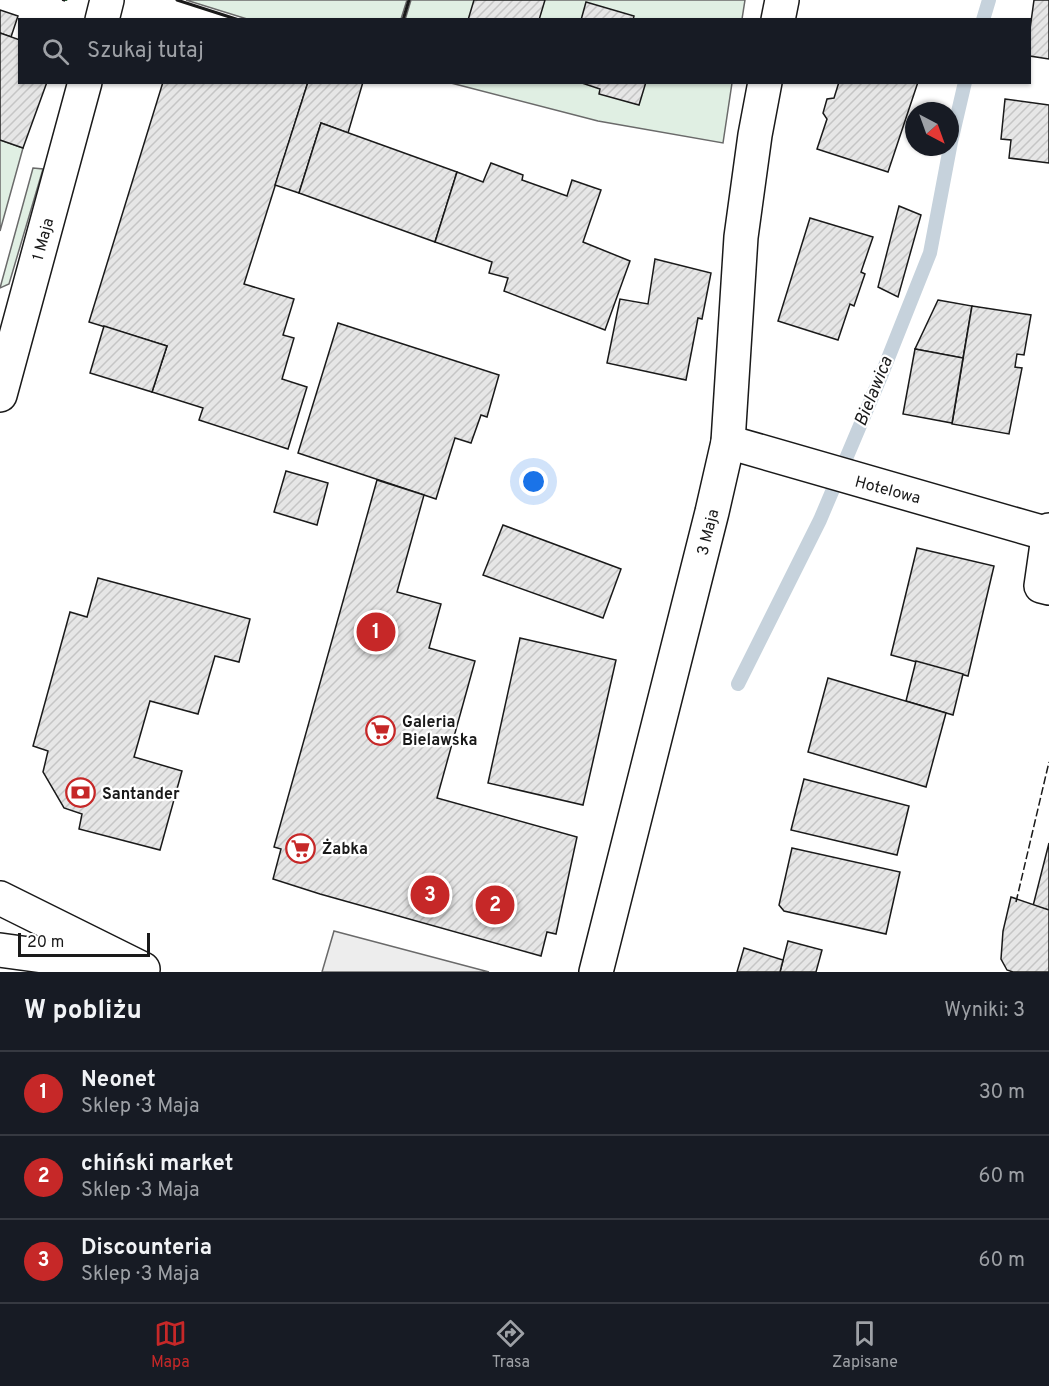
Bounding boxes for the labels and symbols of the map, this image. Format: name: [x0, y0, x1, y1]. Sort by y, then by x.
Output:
north arrow: [905, 102, 959, 156]
street label: 1 Maja: [29, 216, 59, 263]
water label: Bielawica: [850, 353, 899, 430]
your location: [519, 467, 548, 496]
street label: Hotelowa: [852, 473, 923, 509]
street label: 3 Maja: [694, 507, 724, 558]
pin: 1: [356, 610, 395, 654]
place label: Galeria Bielawska: [402, 713, 477, 751]
supermarket icon: Galeria Bielawska: [365, 714, 397, 746]
bank icon: Santander: [65, 777, 97, 809]
place label: Santander: [102, 785, 180, 805]
supermarket icon: Żabka: [285, 832, 317, 864]
place label: Żabka: [322, 838, 368, 860]
pin: 3: [410, 872, 450, 918]
pin: 2: [476, 882, 514, 928]
scale bar: [18, 930, 150, 958]

